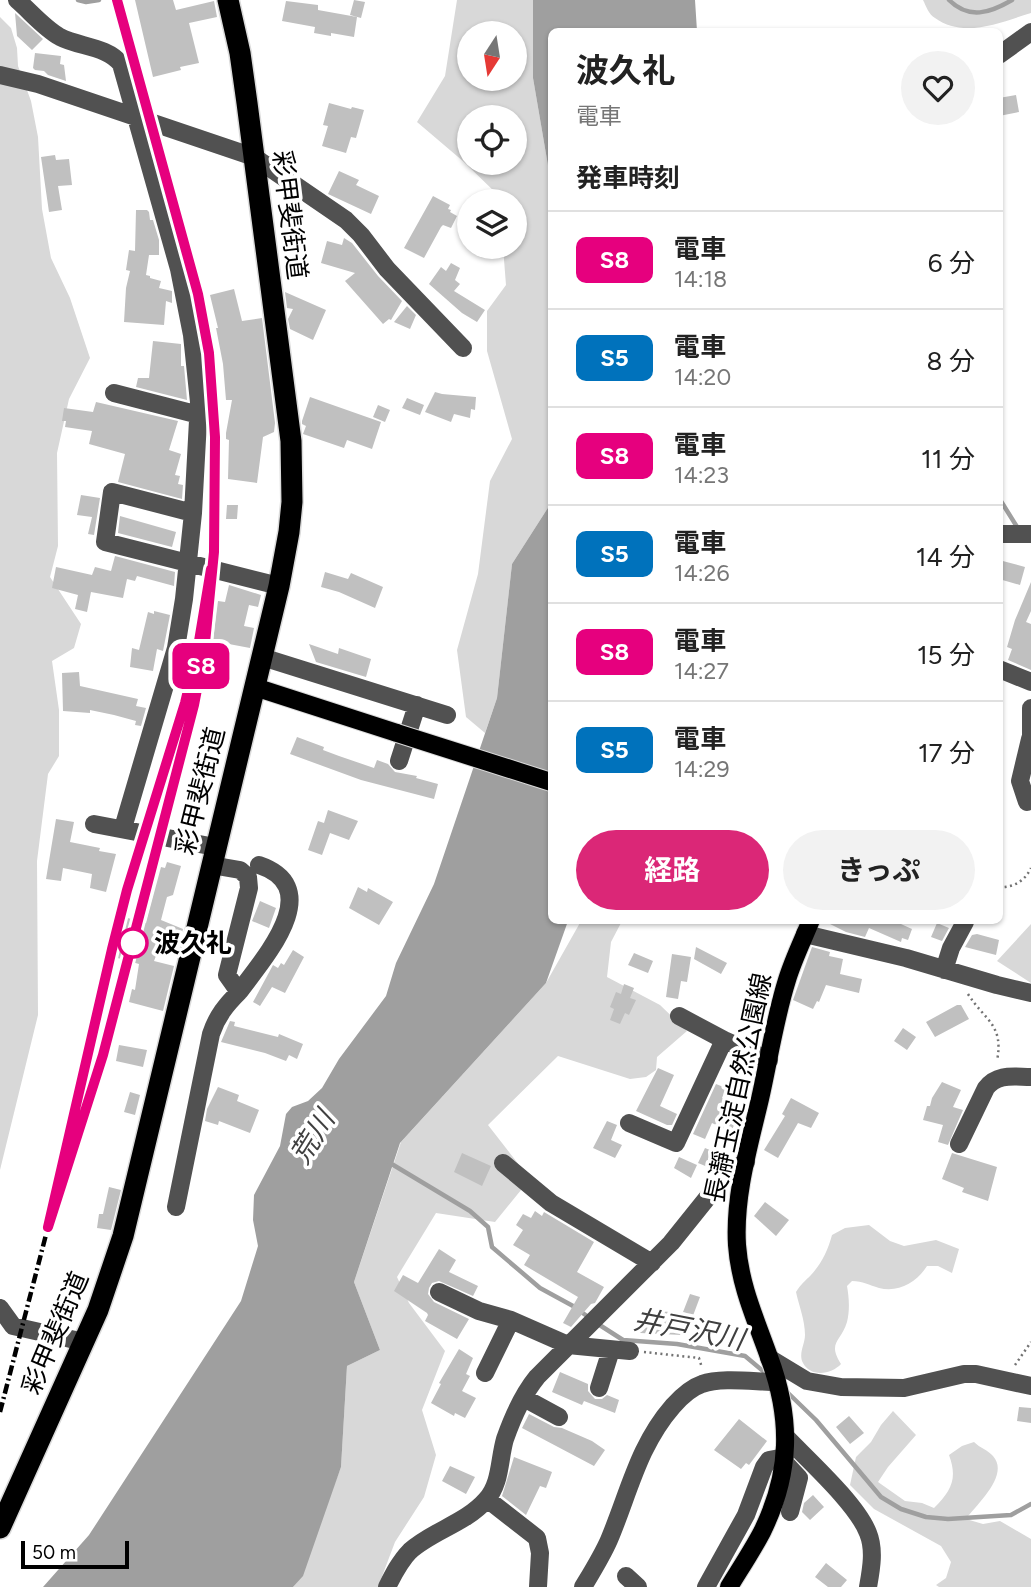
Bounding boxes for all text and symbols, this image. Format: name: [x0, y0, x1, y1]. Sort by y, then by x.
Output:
north arrow: [457, 21, 527, 91]
map controls: [457, 21, 527, 259]
text: 波久礼: [576, 51, 675, 90]
button: heart: [901, 51, 975, 125]
text: 電車: [576, 102, 622, 130]
button: locate: [457, 105, 527, 175]
street label: 彩甲斐街道: [266, 149, 314, 281]
text: 発車時刻: [576, 162, 680, 194]
button: layers: [457, 189, 527, 259]
text: 電車: [674, 233, 726, 265]
text: S8: [600, 245, 629, 274]
text: 6 分: [928, 247, 975, 279]
text: 14:18: [674, 265, 727, 293]
text: 電車: [674, 331, 726, 363]
text: S5: [600, 343, 629, 372]
text: 8 分: [927, 345, 975, 377]
text: 14:20: [674, 363, 731, 391]
text: 電車: [674, 429, 726, 461]
text: S8: [600, 441, 629, 470]
text: 11 分: [921, 443, 975, 475]
text: 14:23: [674, 461, 729, 489]
text: 電車: [674, 527, 726, 559]
text: S5: [600, 539, 629, 568]
text: 14 分: [916, 541, 975, 573]
text: 14:26: [674, 559, 729, 587]
text: 電車: [674, 625, 726, 657]
text: S8: [600, 637, 629, 666]
text: 15 分: [917, 639, 975, 671]
line badge: S8: [170, 643, 232, 689]
text: S8: [186, 651, 216, 680]
text: 14:27: [674, 657, 729, 685]
text: 電車: [674, 723, 726, 755]
street label: 彩甲斐街道: [169, 724, 231, 858]
text: S5: [600, 735, 629, 764]
text: 17 分: [918, 737, 975, 769]
text: 14:29: [674, 755, 729, 783]
button: 経路: [576, 830, 769, 910]
button: きっぷ: [783, 830, 975, 910]
place label: 波久礼: [154, 927, 232, 959]
marker: 波久礼: [118, 928, 148, 958]
street label: 長瀞玉淀自然公園線: [698, 970, 778, 1206]
water label: 荒川: [283, 1102, 343, 1170]
street label: 彩甲斐街道: [15, 1267, 95, 1399]
water label: 井戸沢川: [631, 1302, 750, 1357]
scale bar: [21, 1538, 130, 1570]
text: 50 m: [32, 1541, 76, 1564]

